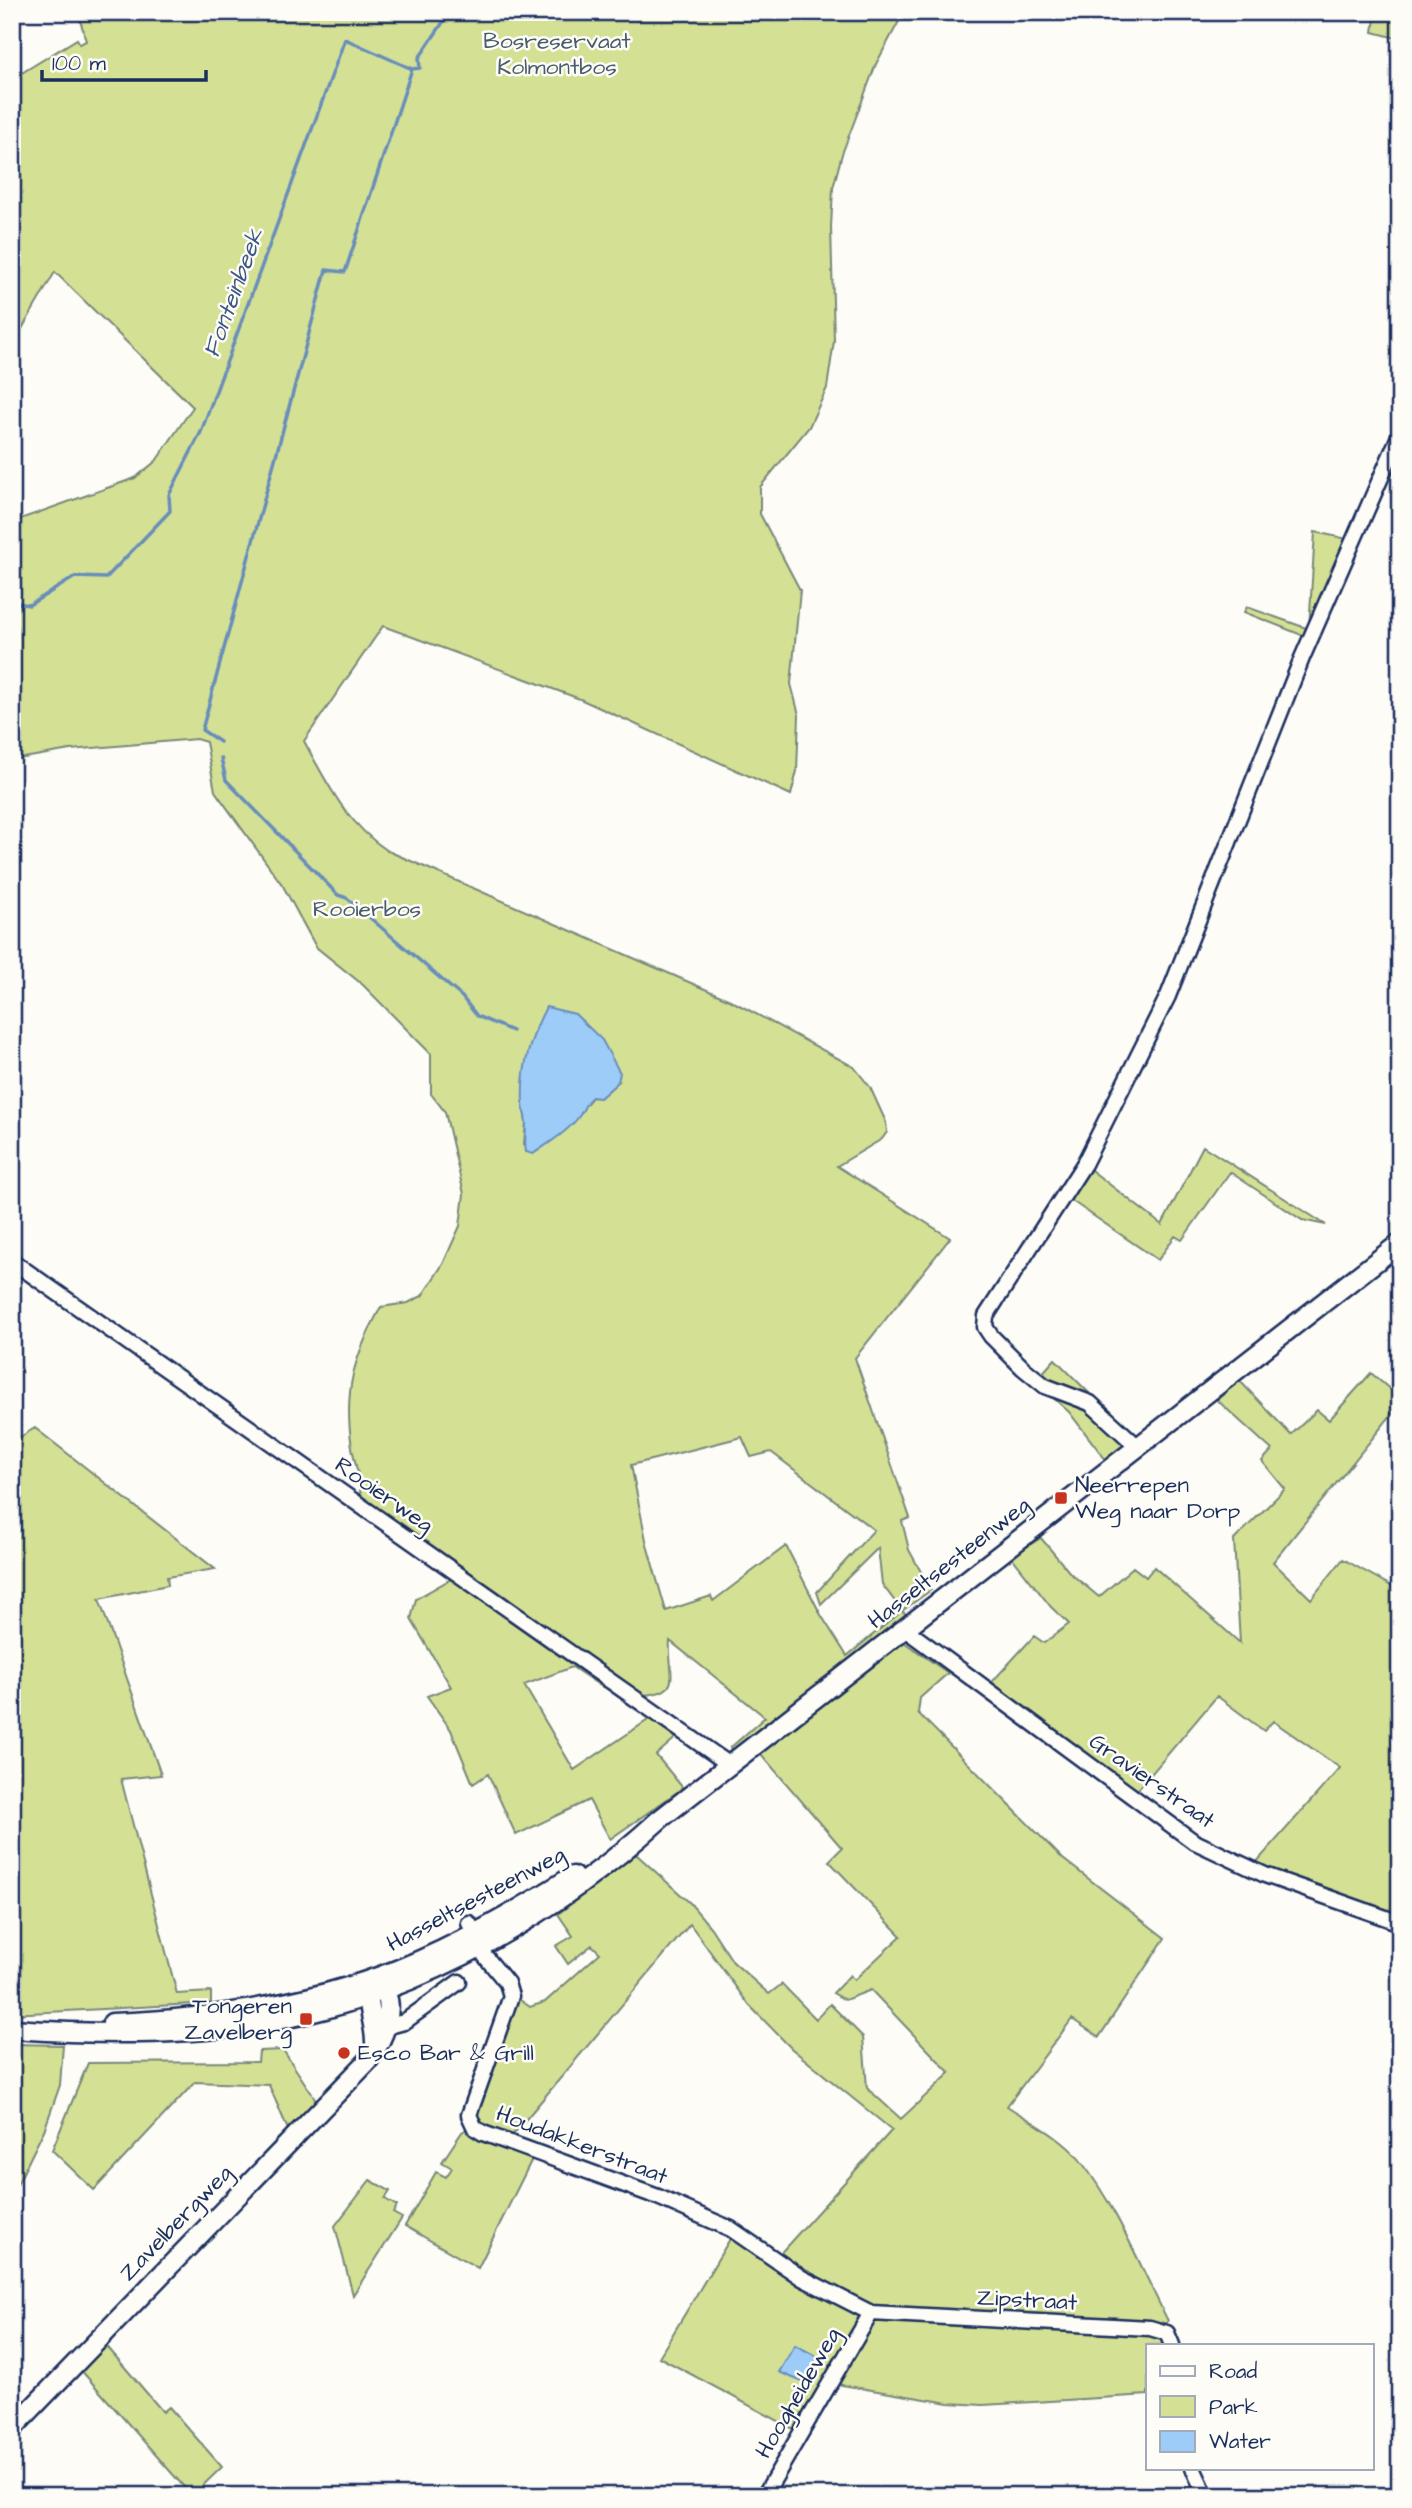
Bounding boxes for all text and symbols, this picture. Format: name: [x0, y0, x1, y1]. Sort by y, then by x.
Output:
park label: Bosreservaat Kolmontbos: [483, 25, 631, 83]
scale bar: [42, 38, 206, 82]
text: 100 m: [52, 49, 107, 78]
water label: Fonteinbeek: [195, 223, 273, 362]
park label: Rooierbos: [313, 893, 421, 925]
street label: Rooierweg: [328, 1449, 440, 1542]
place label: Neerrepen Weg naar Dorp: [1075, 1469, 1240, 1528]
street label: Hasseltsesteenweg: [861, 1489, 1038, 1637]
marker: Neerrepen Weg naar Dorp: [1053, 1490, 1069, 1506]
street label: Gravierstraat: [1083, 1726, 1222, 1837]
street label: Hasseltsesteenweg: [381, 1838, 572, 1961]
place label: Tongeren Zavelberg: [184, 1990, 292, 2049]
marker: Tongeren Zavelberg: [298, 2011, 314, 2027]
place label: Esco Bar & Grill: [358, 2037, 534, 2069]
marker: Esco Bar & Grill: [336, 2045, 352, 2061]
street label: Houdakkerstraat: [491, 2098, 673, 2193]
street label: Zavelbergweg: [112, 2158, 241, 2289]
street label: Zipstraat: [976, 2281, 1079, 2319]
street label: Hoogheideweg: [748, 2322, 849, 2465]
legend: [1146, 2344, 1374, 2470]
text: Road: [1209, 2357, 1257, 2386]
text: Park: [1209, 2393, 1258, 2422]
text: Water: [1209, 2427, 1271, 2456]

